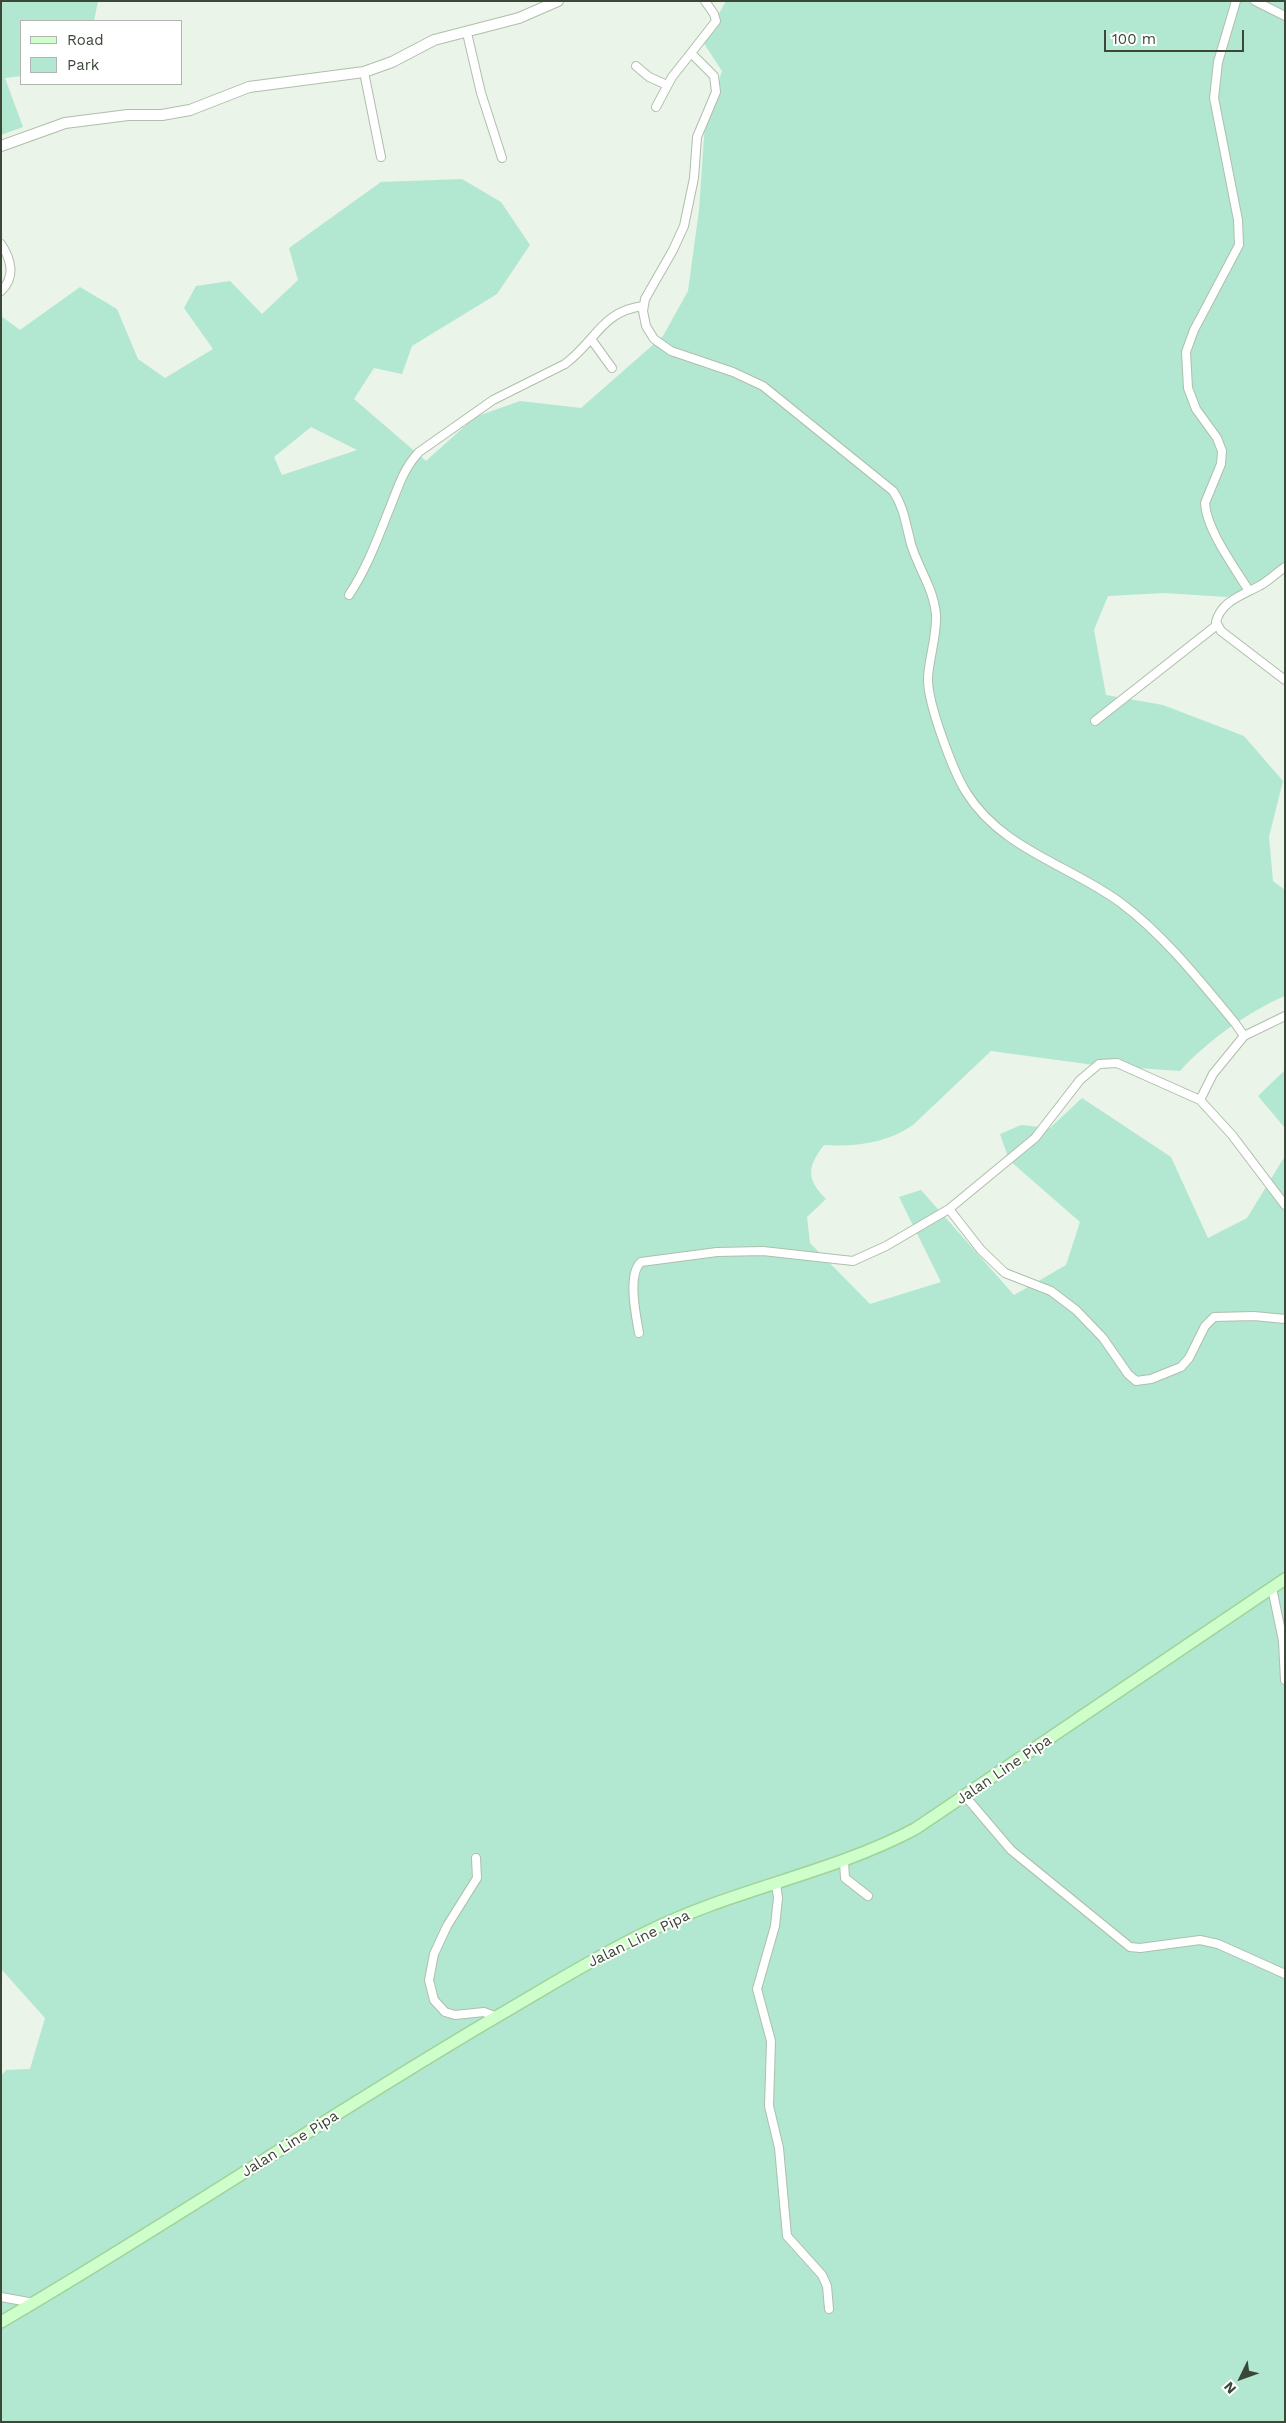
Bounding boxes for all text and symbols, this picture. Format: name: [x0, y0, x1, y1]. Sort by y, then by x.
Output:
legend: [20, 20, 182, 85]
scale bar: [1106, 20, 1246, 52]
text: 100 m: [1112, 30, 1156, 48]
text: Road: [67, 31, 104, 49]
text: Park: [67, 56, 99, 74]
street label: Jalan Line Pipa: [953, 1731, 1055, 1809]
street label: Jalan Line Pipa: [585, 1907, 693, 1971]
street label: Jalan Line Pipa: [238, 2107, 342, 2181]
north arrow: [1216, 2353, 1266, 2403]
text: N: [1220, 2379, 1239, 2397]

